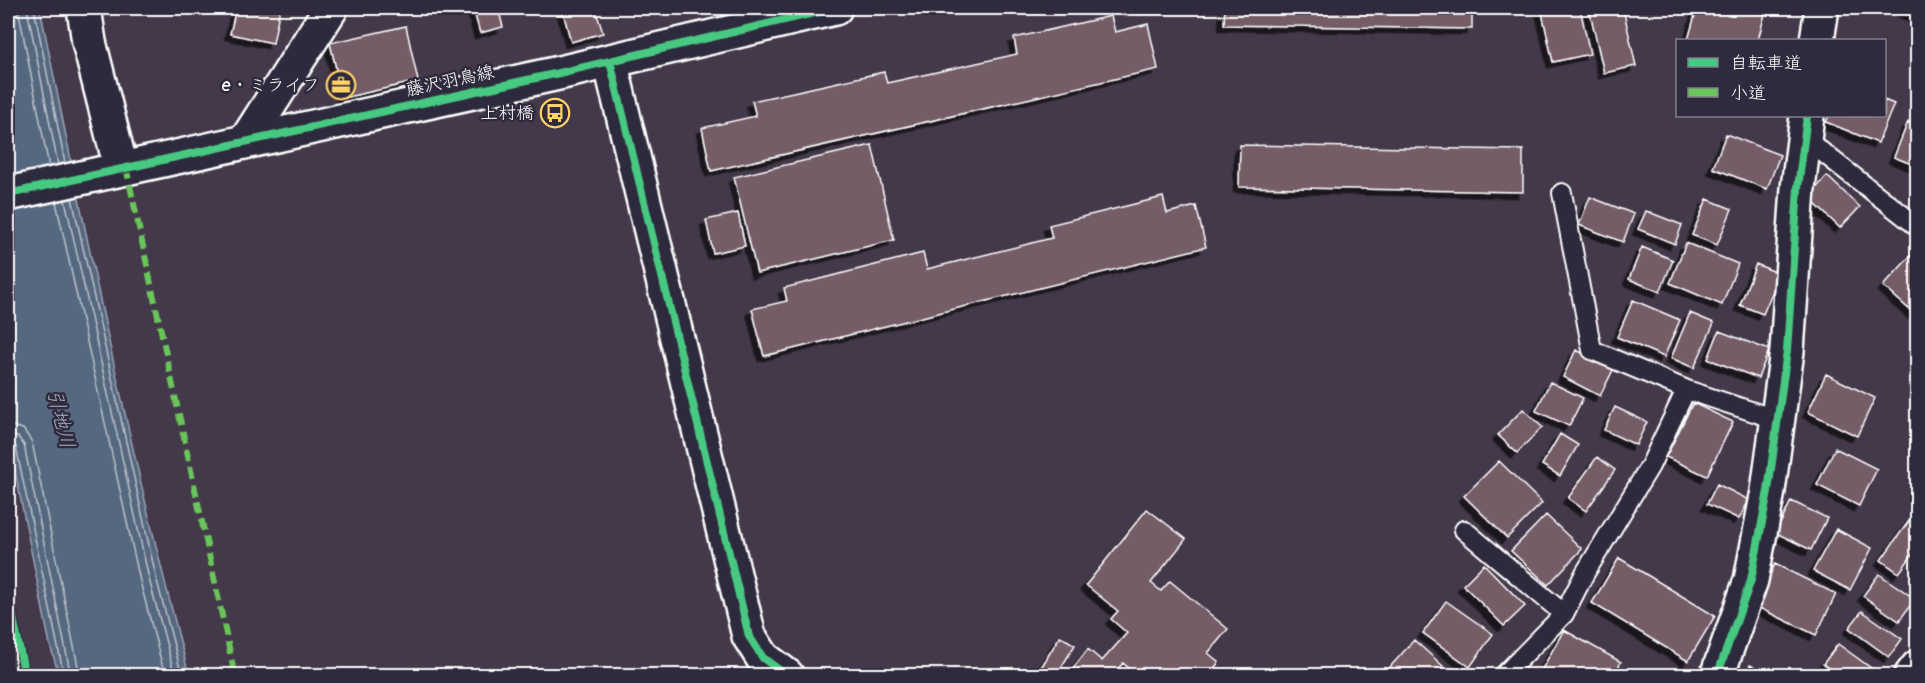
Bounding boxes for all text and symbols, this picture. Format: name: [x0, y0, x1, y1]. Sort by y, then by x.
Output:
legend: [1676, 39, 1886, 117]
text: 自転車道: [1730, 52, 1802, 75]
street label: 藤沢羽鳥線: [404, 60, 496, 102]
office icon: e・ミライフ: [325, 69, 357, 101]
place label: e・ミライフ: [222, 74, 320, 97]
text: 小道: [1730, 82, 1766, 105]
bus stop icon: 上村橋: [539, 97, 571, 129]
place label: 上村橋: [480, 102, 534, 125]
water label: 引地川: [42, 387, 80, 451]

